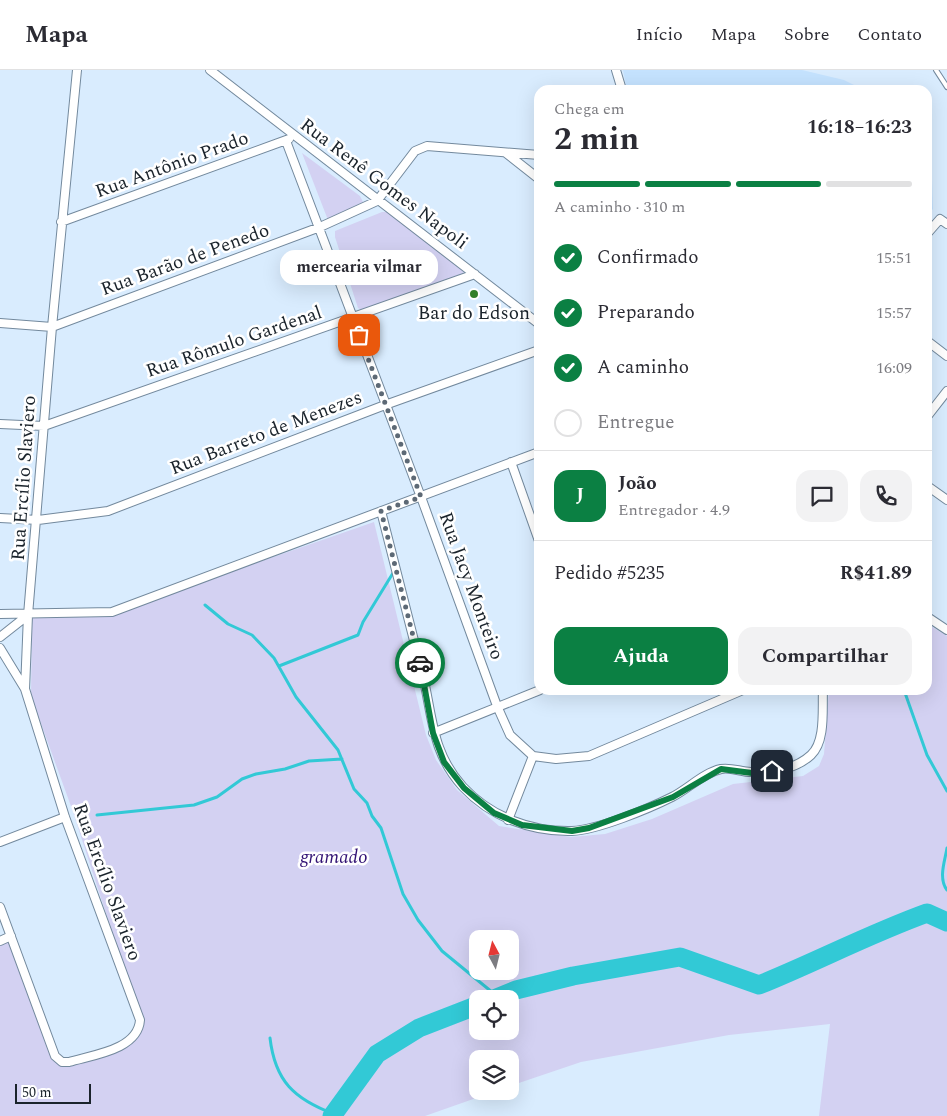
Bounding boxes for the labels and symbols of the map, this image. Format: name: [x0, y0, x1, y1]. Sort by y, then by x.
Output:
street label: Rua Renê Gomes Napoli: [294, 111, 474, 257]
street label: Rua Antônio Prado: [91, 124, 253, 206]
street label: Rua Barão de Penedo: [97, 216, 273, 304]
callout: mercearia vilmar: [280, 250, 438, 285]
marker: Bar do Edson: [468, 288, 480, 300]
street label: Rua Rômulo Gardenal: [142, 298, 326, 386]
place label: Bar do Edson: [418, 299, 530, 328]
pin: [338, 314, 380, 356]
street label: Rua Barreto de Menezes: [166, 383, 366, 483]
street label: Rua Ercílio Slaviero: [4, 394, 44, 562]
street label: Rua Jacy Monteiro: [431, 508, 511, 664]
courier: [395, 638, 445, 688]
pin: [751, 750, 793, 792]
street label: Rua Ercílio Slaviero: [65, 799, 149, 965]
park label: gramado: [299, 843, 368, 872]
north arrow: [469, 930, 519, 980]
scale bar: [15, 1081, 91, 1104]

